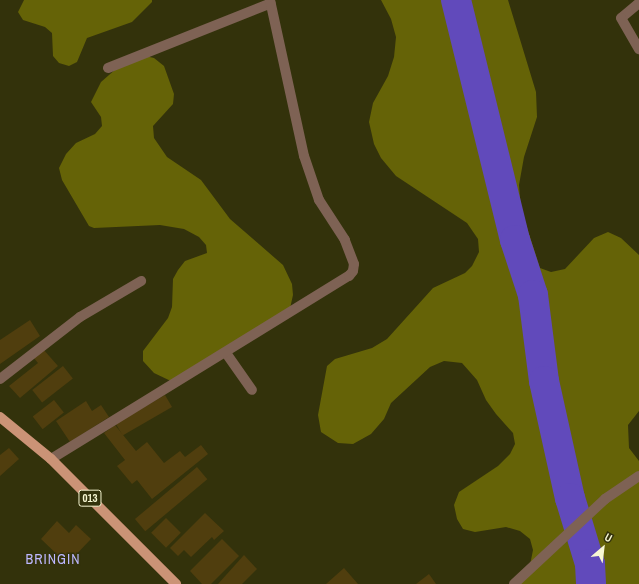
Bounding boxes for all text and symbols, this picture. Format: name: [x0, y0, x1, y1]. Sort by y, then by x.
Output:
road number: 013: [78, 489, 102, 507]
north arrow: [583, 528, 623, 568]
text: U: [602, 530, 615, 545]
district label: BRINGIN: [26, 551, 80, 567]

